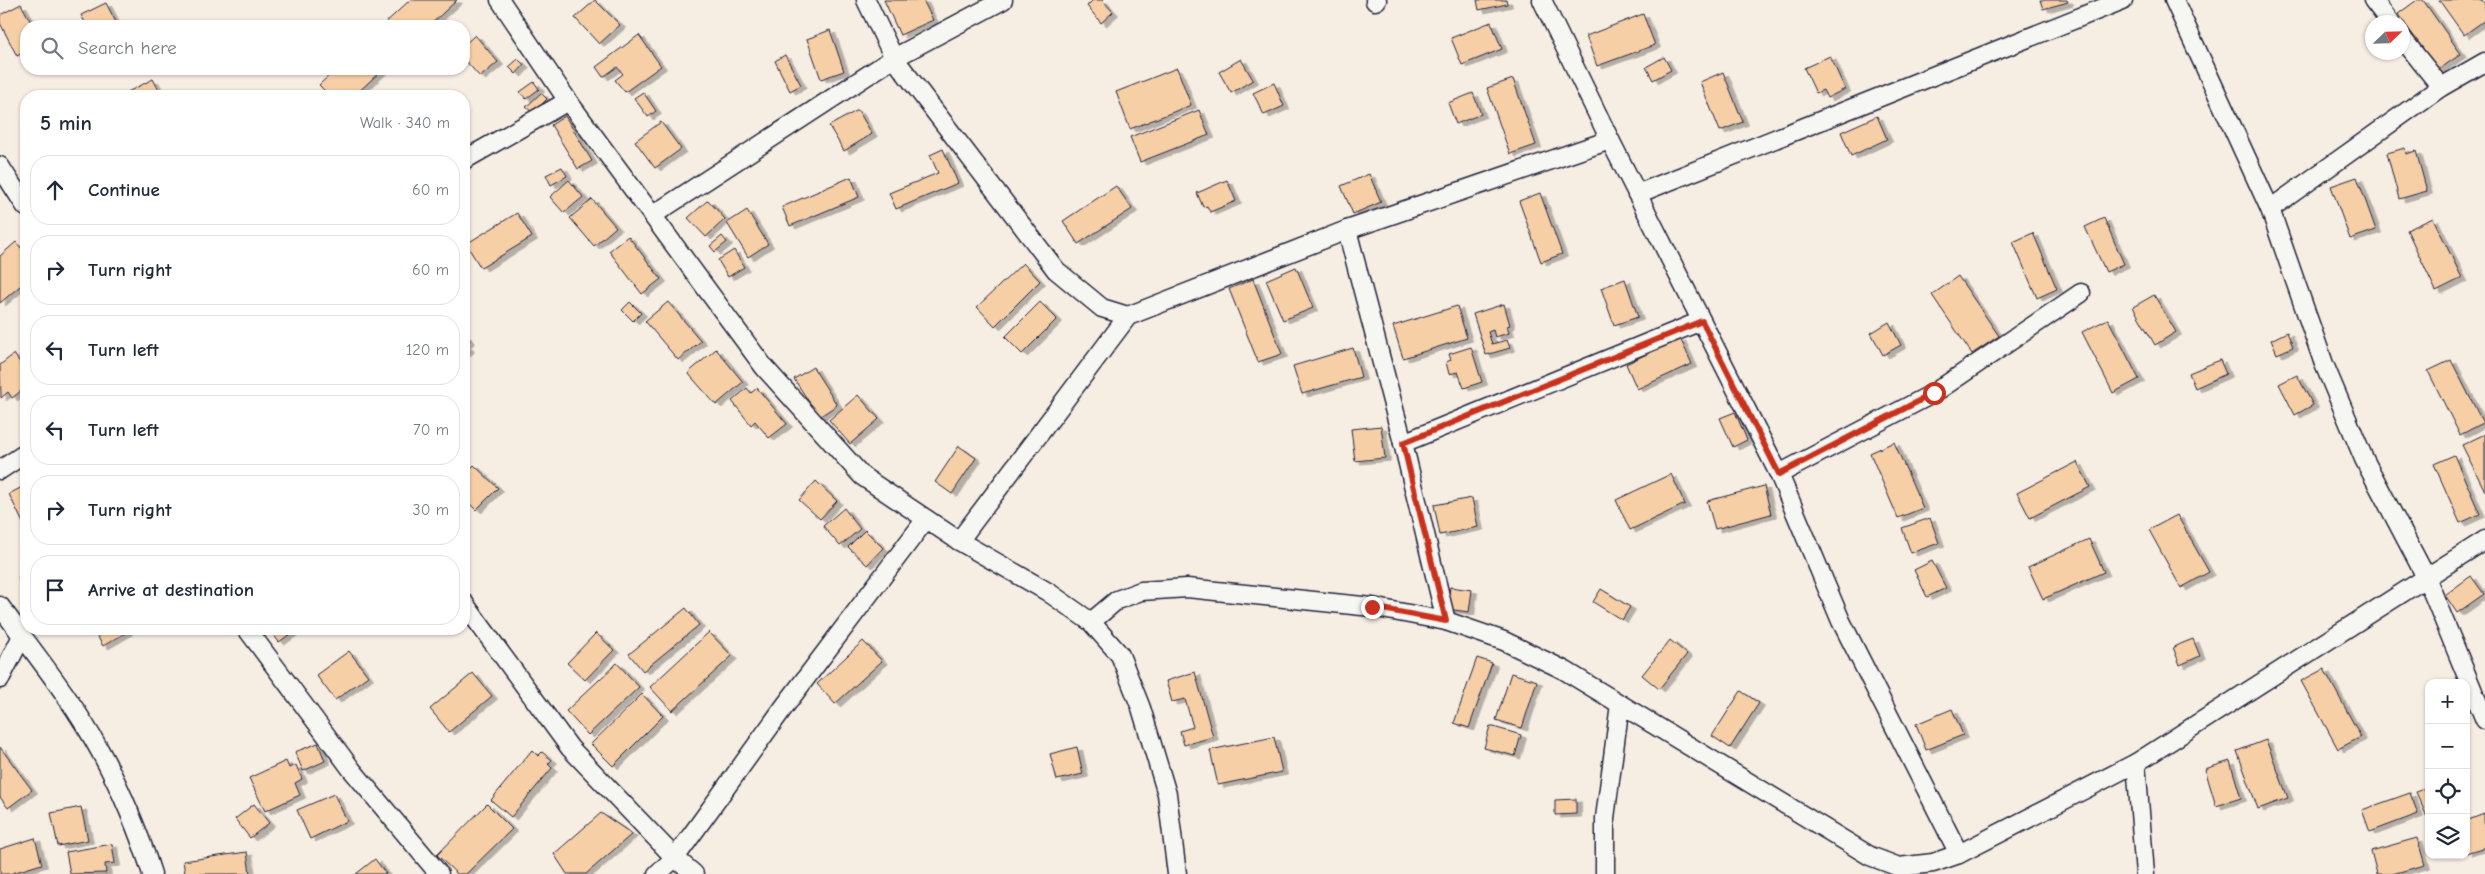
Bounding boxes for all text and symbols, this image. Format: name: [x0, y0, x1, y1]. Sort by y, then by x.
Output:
north arrow: [2365, 15, 2410, 60]
search box: [20, 20, 470, 75]
icon: search: [38, 34, 66, 62]
text: Search here: [78, 37, 177, 59]
text: 5 min: [40, 111, 92, 135]
text: Walk · 340 m: [360, 114, 450, 132]
icon: ahead: [41, 176, 69, 204]
text: Continue: [88, 179, 160, 201]
text: 60 m: [412, 181, 449, 199]
icon: right: [41, 256, 69, 284]
text: Turn right: [88, 259, 172, 281]
text: 60 m: [412, 261, 449, 279]
icon: left: [41, 336, 69, 364]
text: Turn left: [88, 339, 159, 361]
text: 120 m: [406, 341, 449, 359]
route start: [1923, 382, 1946, 405]
icon: left: [41, 416, 69, 444]
text: Turn left: [88, 419, 159, 441]
text: 70 m: [413, 421, 449, 439]
icon: right: [41, 496, 69, 524]
text: Turn right: [88, 499, 172, 521]
text: 30 m: [413, 501, 449, 519]
icon: arrive: [41, 576, 69, 604]
text: Arrive at destination: [88, 579, 254, 601]
route end: [1361, 596, 1384, 619]
map controls: [2425, 679, 2470, 859]
button: +: [2425, 679, 2470, 724]
button: −: [2425, 724, 2470, 769]
button: locate: [2425, 769, 2470, 814]
button: layers: [2425, 814, 2470, 859]

